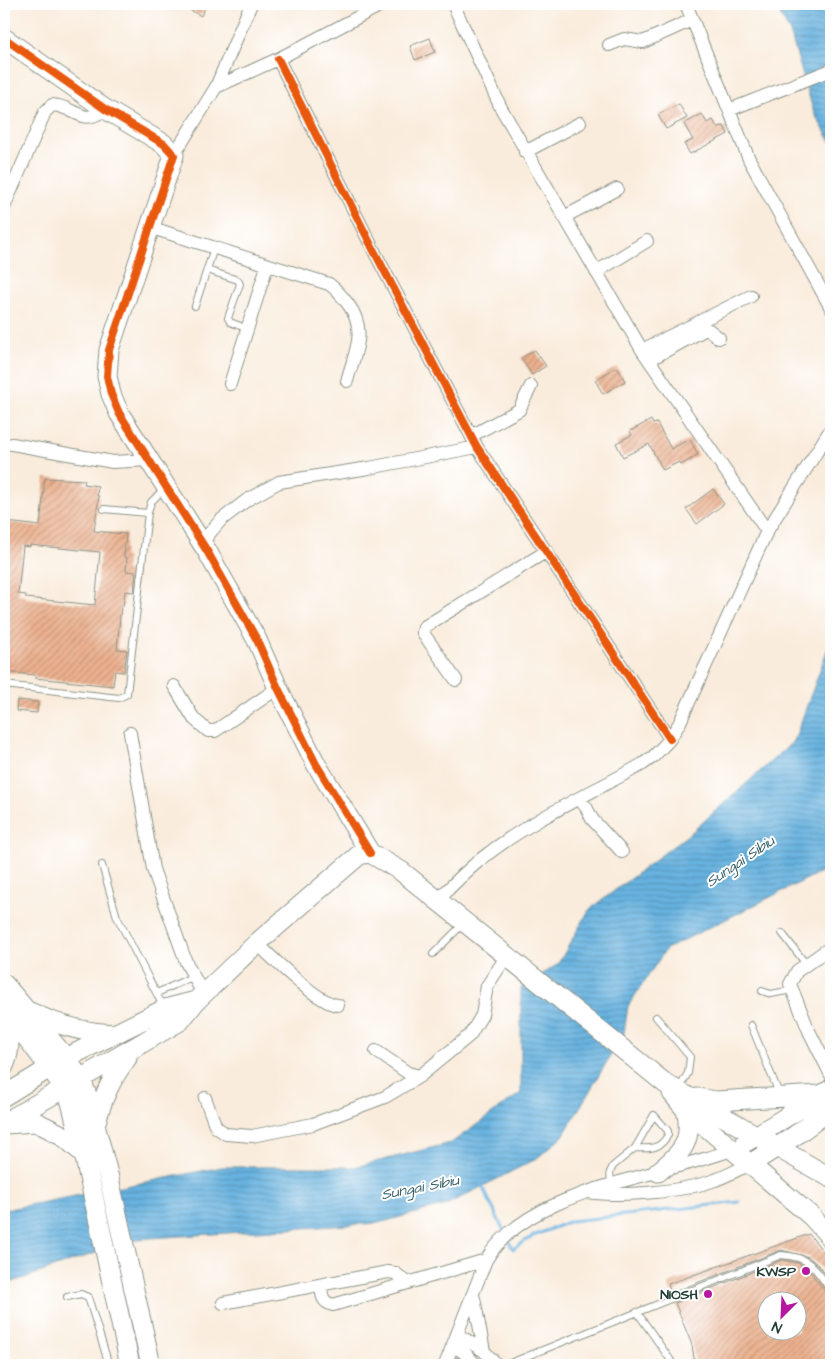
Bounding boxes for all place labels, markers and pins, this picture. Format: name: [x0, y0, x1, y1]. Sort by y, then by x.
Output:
place label: KWSP: [756, 1262, 796, 1282]
marker: KWSP: [800, 1265, 812, 1277]
place label: NIOSH: [660, 1285, 699, 1305]
marker: NIOSH: [702, 1288, 714, 1300]

